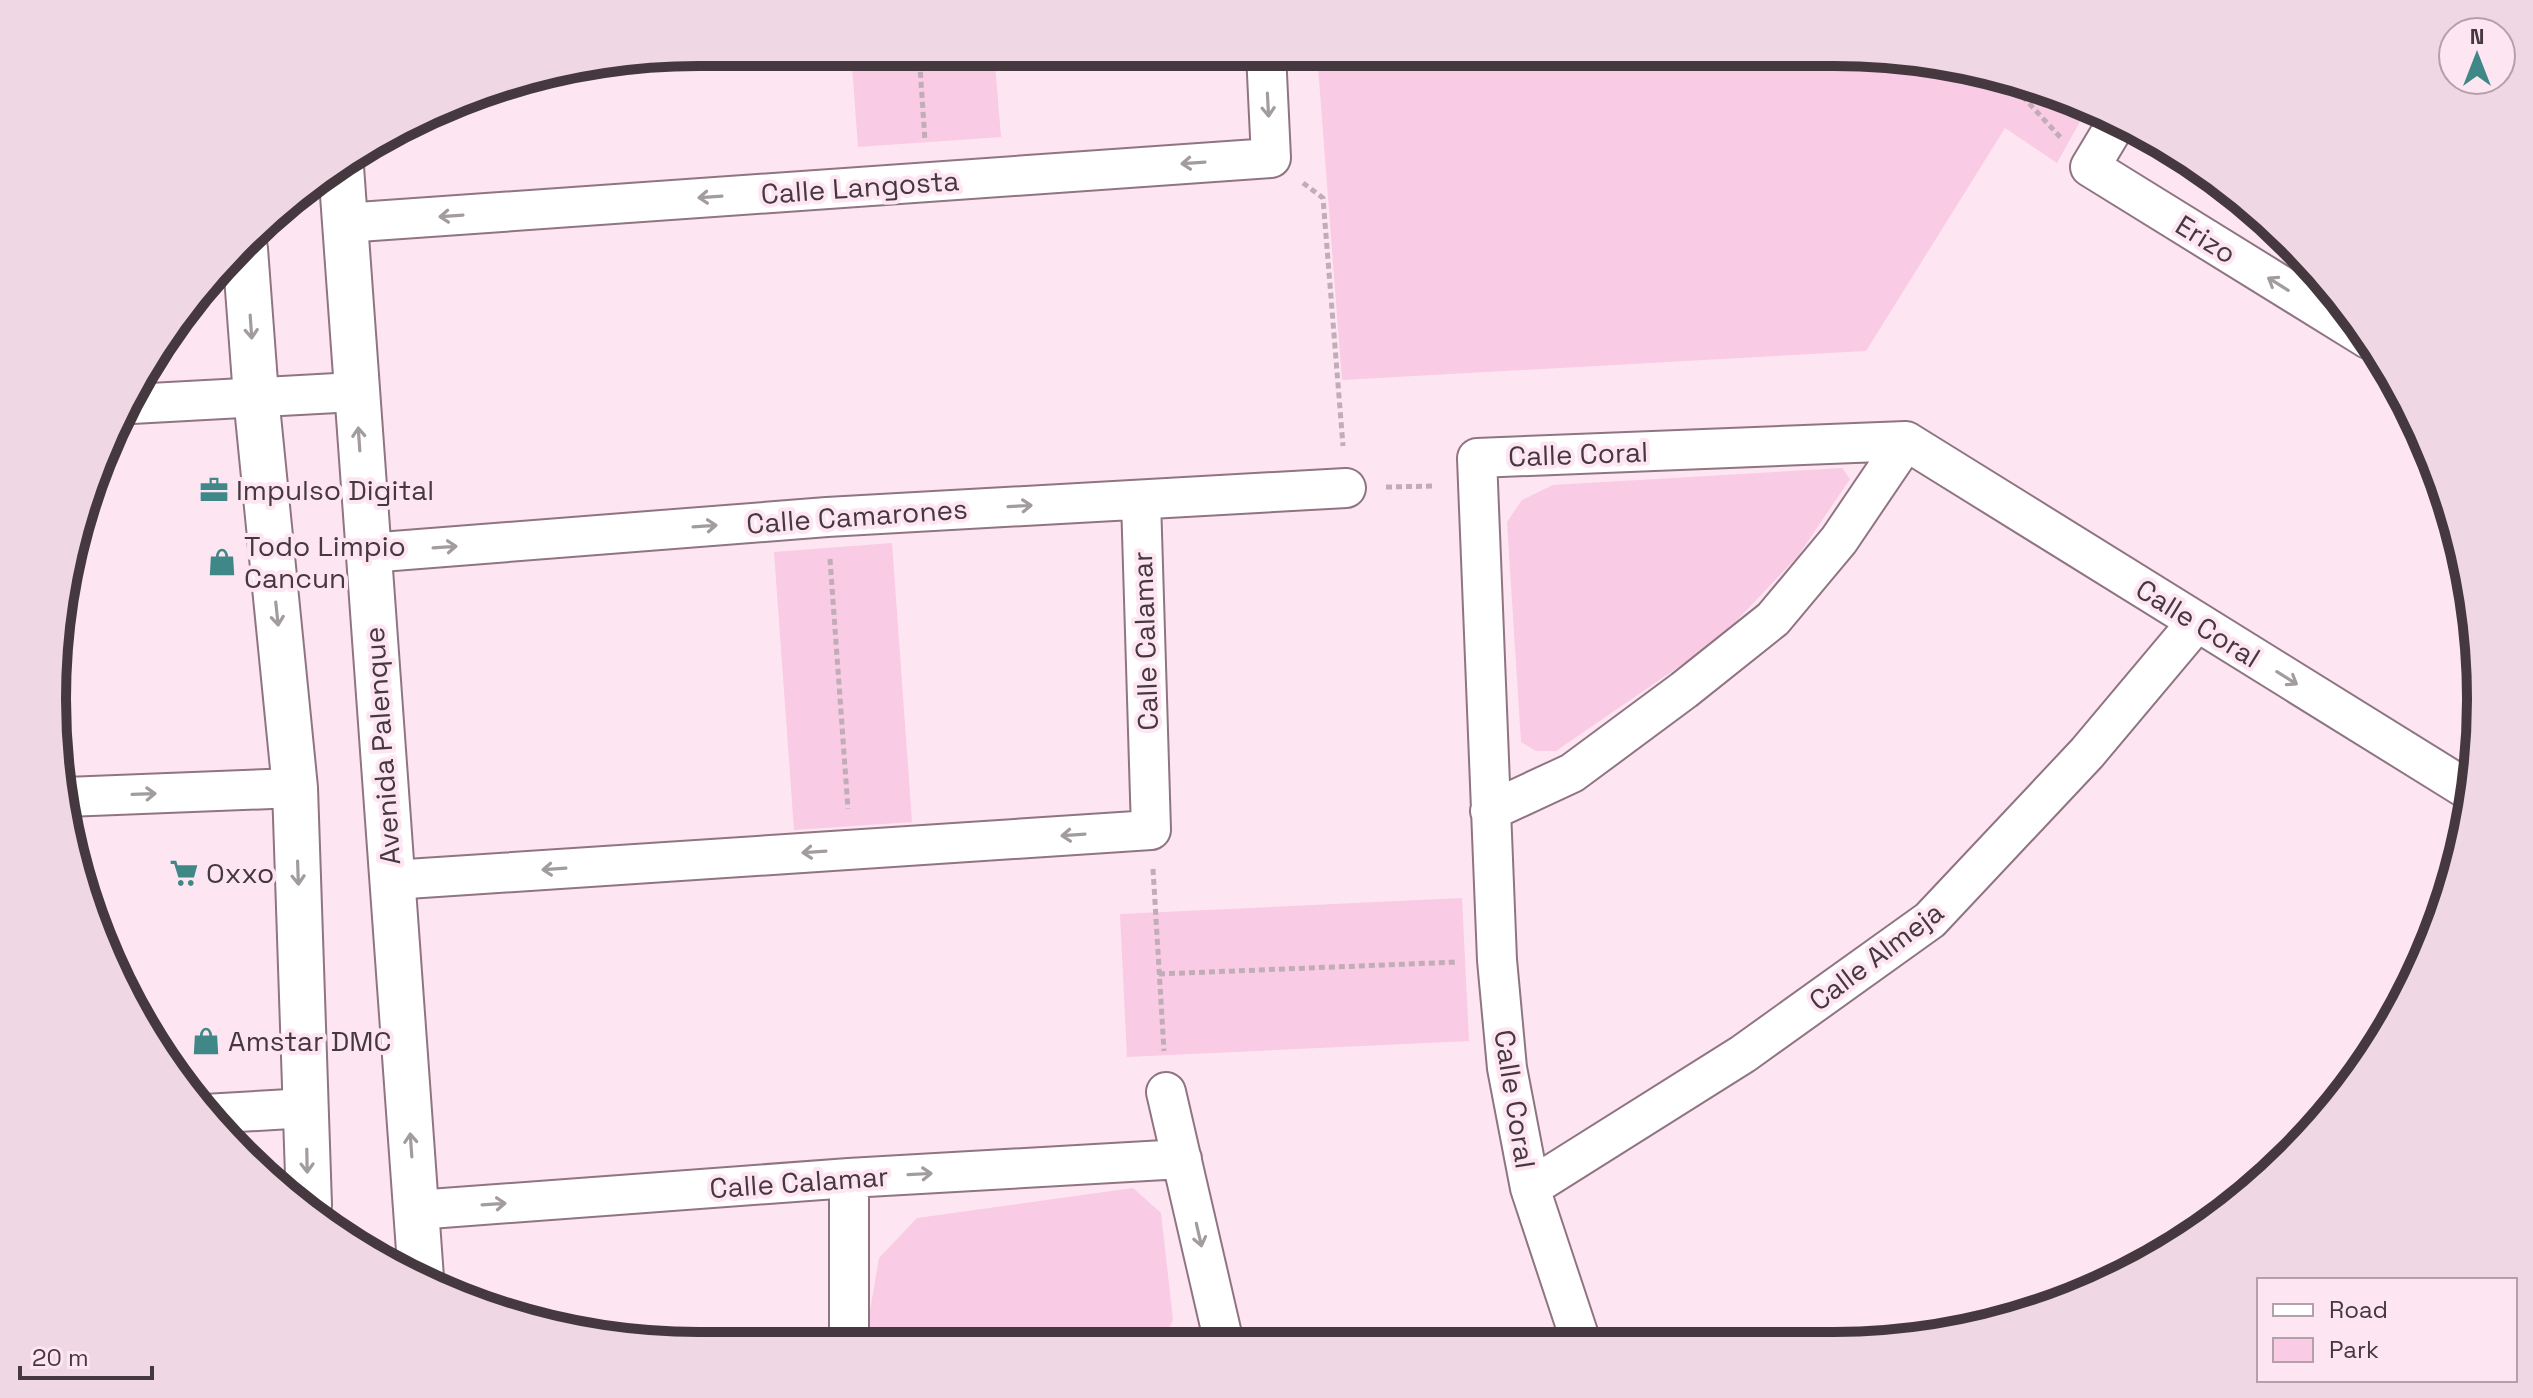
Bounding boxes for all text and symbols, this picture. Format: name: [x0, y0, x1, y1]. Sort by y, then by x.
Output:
north arrow: [2437, 16, 2517, 96]
text: N: [2470, 22, 2484, 50]
one-way arrow: [1261, 91, 1276, 118]
one-way arrow: [1180, 156, 1207, 171]
street label: Calle Langosta: [760, 162, 960, 212]
one-way arrow: [697, 190, 724, 205]
street label: Erizo: [2169, 207, 2243, 271]
one-way arrow: [438, 209, 465, 224]
one-way arrow: [2267, 275, 2290, 291]
one-way arrow: [244, 313, 259, 340]
one-way arrow: [351, 426, 366, 452]
street label: Calle Coral: [1507, 434, 1649, 474]
place label: Impulso Digital: [236, 472, 434, 508]
office icon: Impulso Digital: [199, 475, 229, 505]
street label: Calle Camarones: [745, 490, 969, 542]
one-way arrow: [1006, 499, 1033, 514]
one-way arrow: [691, 518, 718, 533]
place label: Todo Limpio Cancun: [244, 528, 406, 596]
one-way arrow: [431, 539, 458, 554]
shop icon: Todo Limpio Cancun: [207, 547, 237, 577]
street label: Calle Calamar: [1124, 551, 1166, 731]
street label: Calle Coral: [2129, 571, 2267, 675]
one-way arrow: [270, 600, 285, 627]
street label: Avenida Palenque: [356, 626, 408, 866]
one-way arrow: [2275, 671, 2298, 687]
one-way arrow: [130, 786, 157, 801]
one-way arrow: [1060, 828, 1087, 843]
one-way arrow: [801, 845, 828, 860]
place label: Oxxo: [206, 855, 274, 891]
supermarket icon: Oxxo: [169, 858, 199, 888]
one-way arrow: [290, 859, 305, 886]
one-way arrow: [541, 862, 568, 877]
street label: Calle Almeja: [1802, 894, 1950, 1018]
place label: Amstar DMC: [228, 1023, 392, 1059]
shop icon: Amstar DMC: [191, 1026, 221, 1056]
street label: Calle Coral: [1486, 1027, 1544, 1171]
one-way arrow: [403, 1132, 418, 1159]
one-way arrow: [300, 1147, 315, 1174]
street label: Calle Calamar: [708, 1158, 890, 1206]
one-way arrow: [907, 1166, 933, 1181]
one-way arrow: [480, 1196, 507, 1211]
one-way arrow: [1193, 1222, 1208, 1248]
legend: [2257, 1278, 2517, 1382]
text: Road: [2329, 1294, 2388, 1325]
scale bar: [20, 1330, 152, 1380]
text: Park: [2329, 1334, 2379, 1365]
text: 20 m: [32, 1342, 89, 1373]

